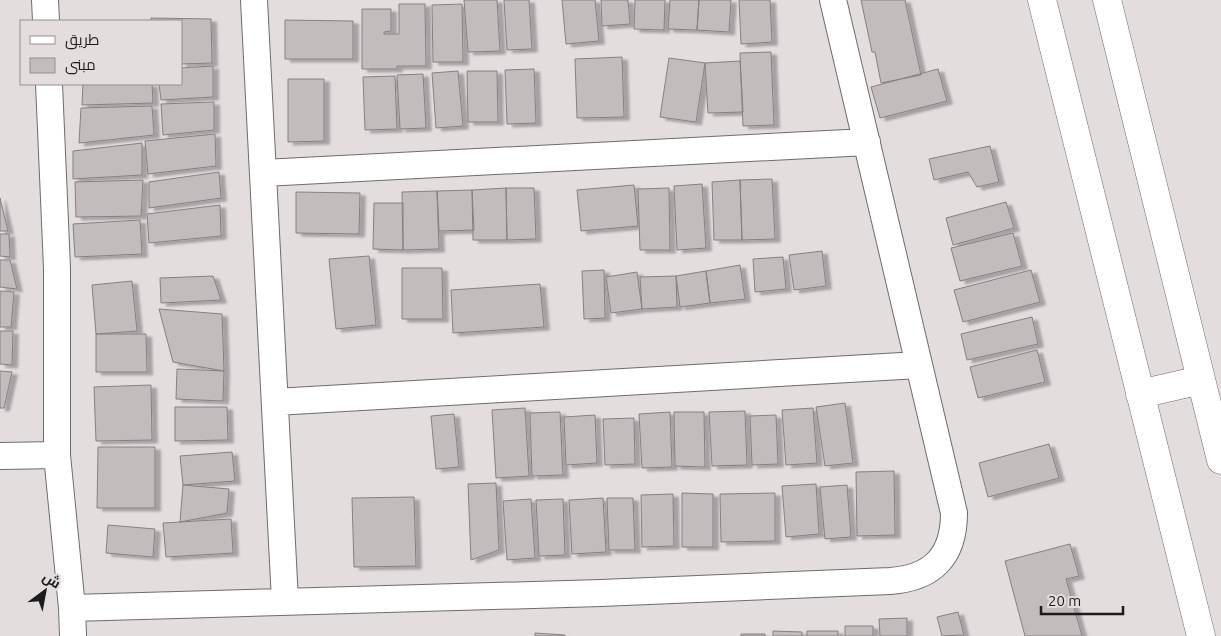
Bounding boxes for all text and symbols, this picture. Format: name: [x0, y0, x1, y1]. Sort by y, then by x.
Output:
legend: [20, 20, 182, 85]
text: طريق: [65, 31, 99, 50]
text: مبنى: [65, 56, 96, 75]
north arrow: [20, 566, 70, 616]
text: ش: [40, 568, 64, 592]
scale bar: [1041, 584, 1124, 616]
text: 20 m: [1048, 592, 1081, 609]

